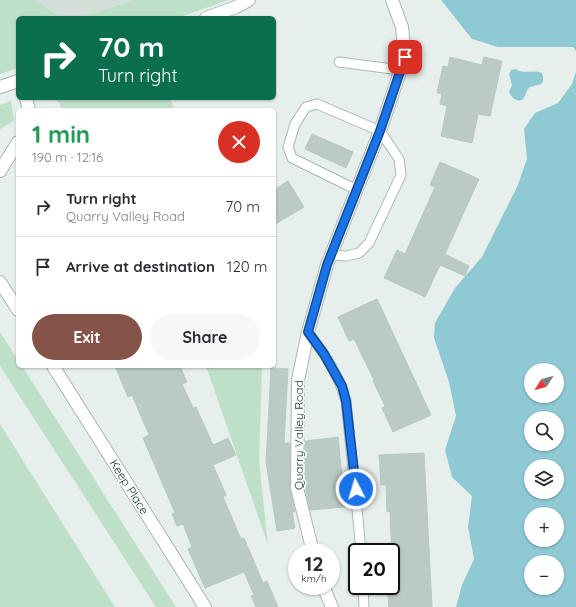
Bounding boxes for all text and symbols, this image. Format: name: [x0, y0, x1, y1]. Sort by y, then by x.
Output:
text: 70 m: [98, 29, 164, 64]
icon: right: [32, 32, 84, 84]
pin: [388, 40, 422, 74]
icon: arrive: [394, 46, 416, 68]
text: Turn right: [98, 64, 178, 87]
text: 1 min: [32, 119, 90, 149]
button: close: [218, 121, 260, 163]
text: 190 m · 12:16: [32, 149, 103, 165]
text: Turn right: [66, 189, 137, 208]
icon: right: [32, 196, 54, 218]
text: 70 m: [226, 197, 260, 216]
text: Quarry Valley Road: [66, 208, 185, 224]
icon: arrive: [32, 256, 54, 278]
text: Arrive at destination: [66, 257, 215, 276]
text: 120 m: [227, 257, 267, 276]
button: Exit: [32, 314, 142, 360]
button: Share: [150, 314, 260, 360]
north arrow: [524, 363, 564, 403]
map controls: [524, 363, 564, 595]
street label: Quarry Valley Road: [291, 380, 306, 490]
button: search: [524, 411, 564, 451]
street label: Keep Place: [107, 456, 152, 517]
button: layers: [524, 459, 564, 499]
position arrow: [335, 468, 377, 510]
button: +: [524, 507, 564, 547]
speed limit sign: 20: [348, 543, 400, 595]
text: 12: [304, 551, 324, 576]
button: −: [524, 555, 564, 595]
text: km/h: [301, 572, 327, 585]

